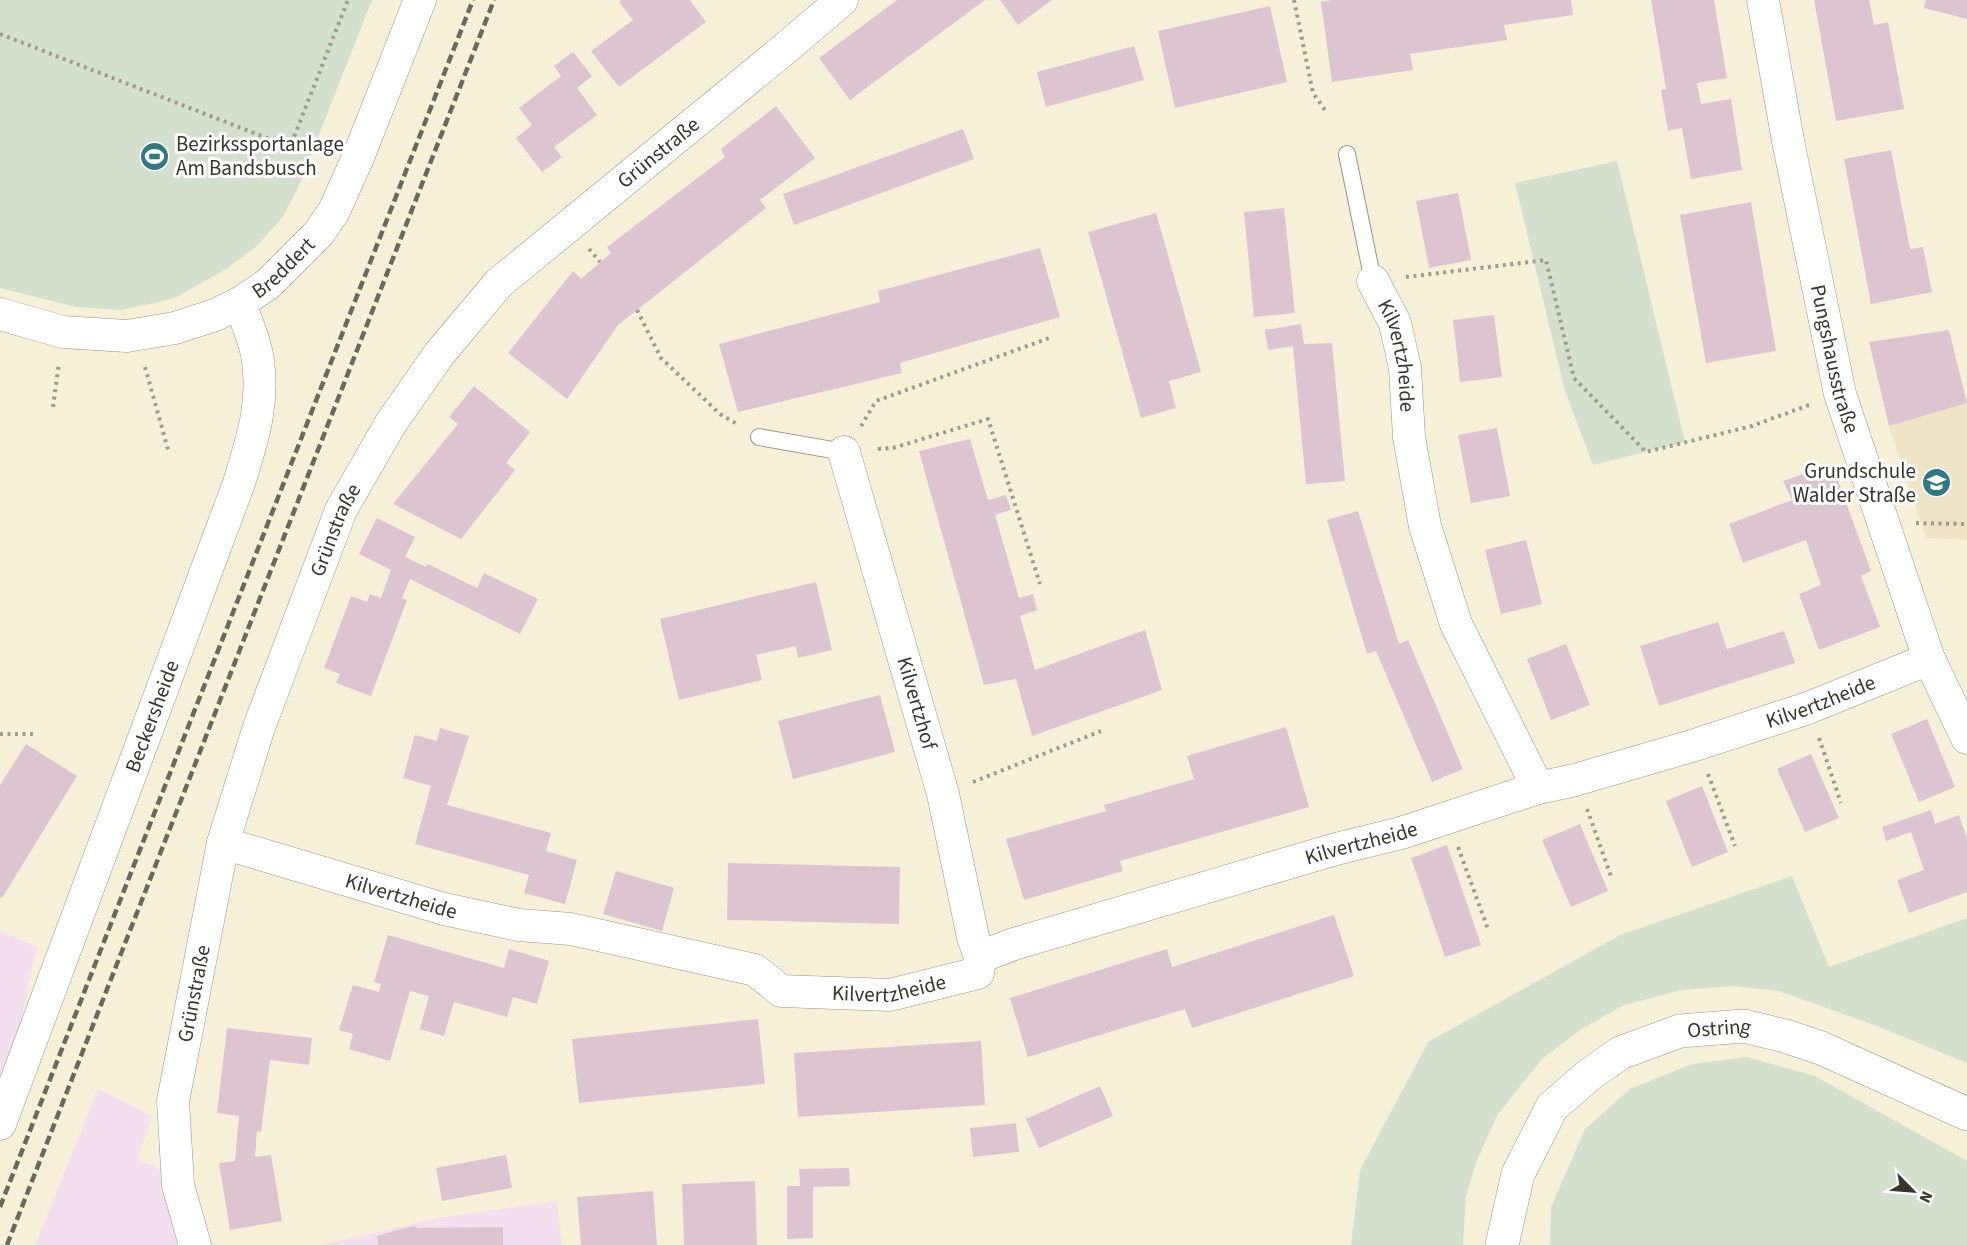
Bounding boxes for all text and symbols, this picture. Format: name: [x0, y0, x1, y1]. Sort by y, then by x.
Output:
street label: Grünstraße: [611, 110, 706, 195]
place label: Bezirkssportanlage Am Bandsbusch: [176, 129, 344, 183]
sports icon: Bezirkssportanlage Am Bandsbusch: [139, 140, 171, 172]
street label: Breddert: [246, 230, 322, 306]
street label: Pungshausstraße: [1803, 282, 1867, 437]
street label: Kilvertzheide: [1370, 294, 1423, 413]
place label: Grundschule Walder Straße: [1793, 456, 1916, 510]
school or university icon: Grundschule Walder Straße: [1921, 467, 1953, 499]
street label: Grünstraße: [302, 478, 368, 581]
street label: Kilvertzhof: [889, 653, 945, 754]
street label: Beckersheide: [117, 656, 187, 777]
street label: Kilvertzheide: [1762, 667, 1880, 736]
street label: Kilvertzheide: [1301, 814, 1421, 872]
street label: Kilvertzheide: [342, 865, 460, 926]
street label: Grünstraße: [170, 942, 218, 1045]
street label: Kilvertzheide: [831, 967, 949, 1010]
street label: Ostring: [1686, 1011, 1755, 1045]
north arrow: [1883, 1161, 1943, 1221]
text: N: [1913, 1187, 1938, 1206]

